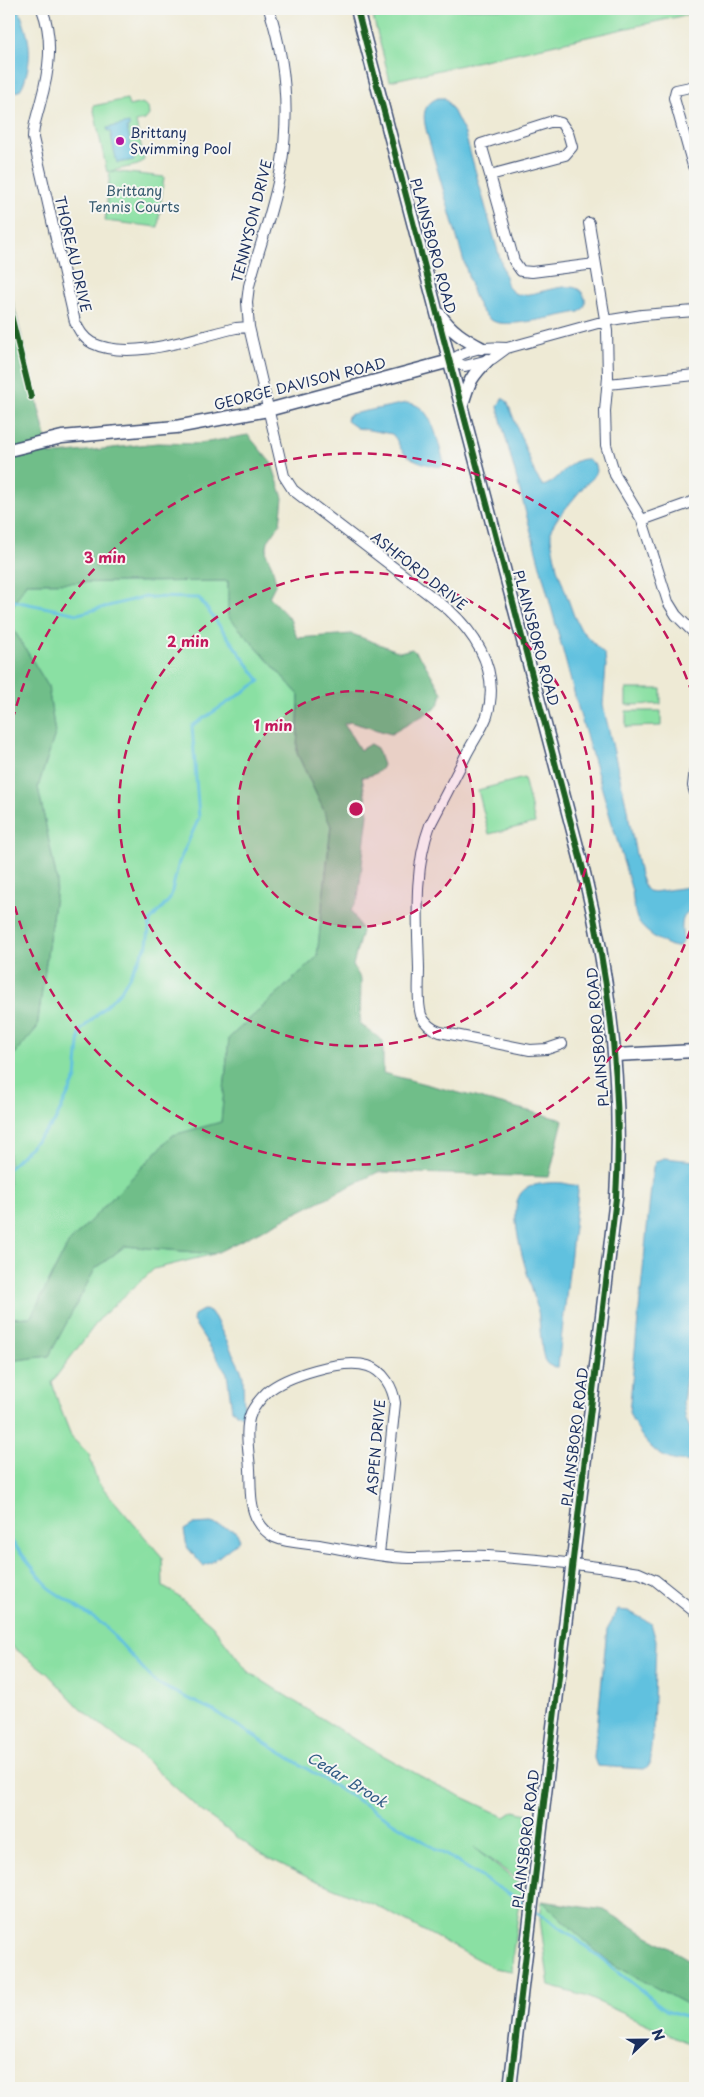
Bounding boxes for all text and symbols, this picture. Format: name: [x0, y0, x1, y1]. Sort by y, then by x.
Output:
place label: Brittany Swimming Pool: [130, 122, 231, 159]
marker: Brittany Swimming Pool: [114, 135, 126, 147]
street label: TENNYSON DRIVE: [226, 157, 277, 285]
street label: PLAINSBORO ROAD: [405, 176, 462, 316]
park label: Brittany Tennis Courts: [88, 180, 180, 217]
street label: THOREAU DRIVE: [50, 194, 97, 314]
street label: GEORGE DAVISON ROAD: [212, 352, 388, 415]
street label: ASHFORD DRIVE: [367, 526, 472, 615]
text: 3 min: [84, 545, 126, 568]
street label: PLAINSBORO ROAD: [508, 568, 565, 708]
text: 2 min: [167, 629, 209, 652]
text: 1 min: [254, 713, 292, 736]
centre of rings: [347, 800, 365, 818]
street label: PLAINSBORO ROAD: [581, 966, 614, 1108]
street label: PLAINSBORO ROAD: [556, 1366, 593, 1508]
street label: ASPEN DRIVE: [361, 1398, 390, 1496]
water label: Cedar Brook: [303, 1745, 394, 1813]
street label: PLAINSBORO ROAD: [507, 1768, 544, 1910]
north arrow: [622, 2014, 672, 2064]
text: N: [647, 2026, 670, 2044]

